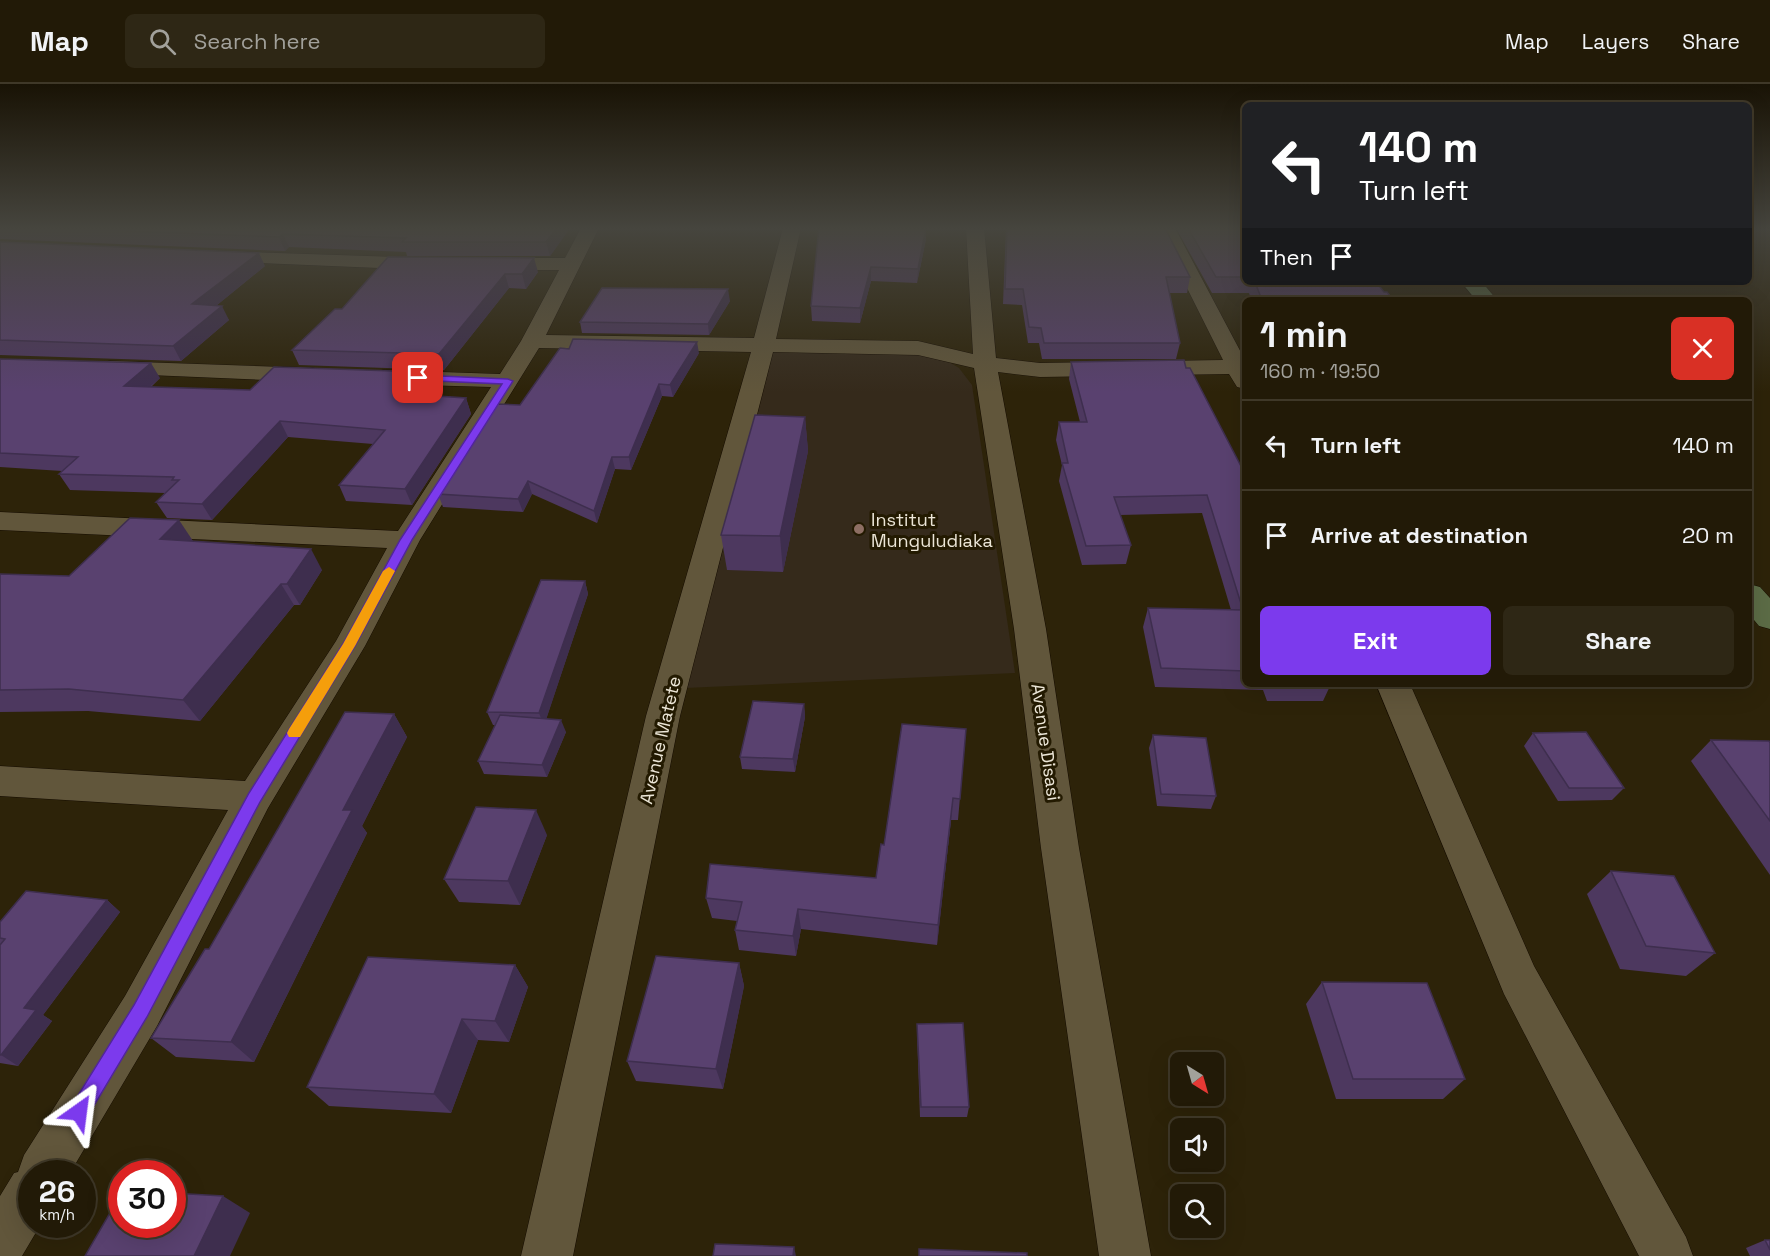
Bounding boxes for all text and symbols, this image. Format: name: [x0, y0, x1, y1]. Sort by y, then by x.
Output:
search box: [125, 14, 545, 68]
text: Map: [30, 23, 89, 59]
icon: search: [146, 25, 179, 58]
text: Search here: [194, 27, 321, 55]
text: Map: [1505, 28, 1549, 55]
text: Layers: [1582, 28, 1649, 55]
text: Share: [1682, 28, 1740, 55]
text: 140 m: [1359, 121, 1478, 174]
icon: left: [1260, 126, 1338, 204]
text: Turn left: [1359, 173, 1469, 208]
icon: arrive: [1325, 240, 1358, 273]
text: Then: [1260, 243, 1313, 271]
text: 1 min: [1260, 312, 1348, 358]
button: close: [1671, 317, 1734, 380]
pin: [392, 352, 443, 403]
text: 160 m · 19:50: [1260, 358, 1380, 384]
icon: arrive: [401, 361, 434, 394]
icon: left: [1260, 429, 1293, 462]
text: Turn left: [1311, 431, 1401, 459]
text: 140 m: [1672, 431, 1734, 459]
place label: Institut Munguludiaka: [871, 508, 993, 552]
icon: arrive: [1260, 519, 1293, 552]
text: Arrive at destination: [1311, 521, 1528, 549]
text: 20 m: [1682, 521, 1734, 549]
marker: Institut Munguludiaka: [852, 522, 866, 536]
button: Exit: [1260, 606, 1491, 675]
button: Share: [1503, 606, 1734, 675]
street label: Avenue Matete: [634, 674, 686, 806]
street label: Avenue Disasi: [1026, 682, 1066, 802]
north arrow: [1170, 1052, 1224, 1106]
map controls: [1170, 1052, 1224, 1238]
position arrow: [47, 1080, 111, 1144]
button: sound: [1170, 1118, 1224, 1172]
speed limit sign: 30: [108, 1160, 186, 1238]
text: 26: [39, 1172, 75, 1211]
button: search: [1170, 1184, 1224, 1238]
text: km/h: [39, 1205, 75, 1224]

